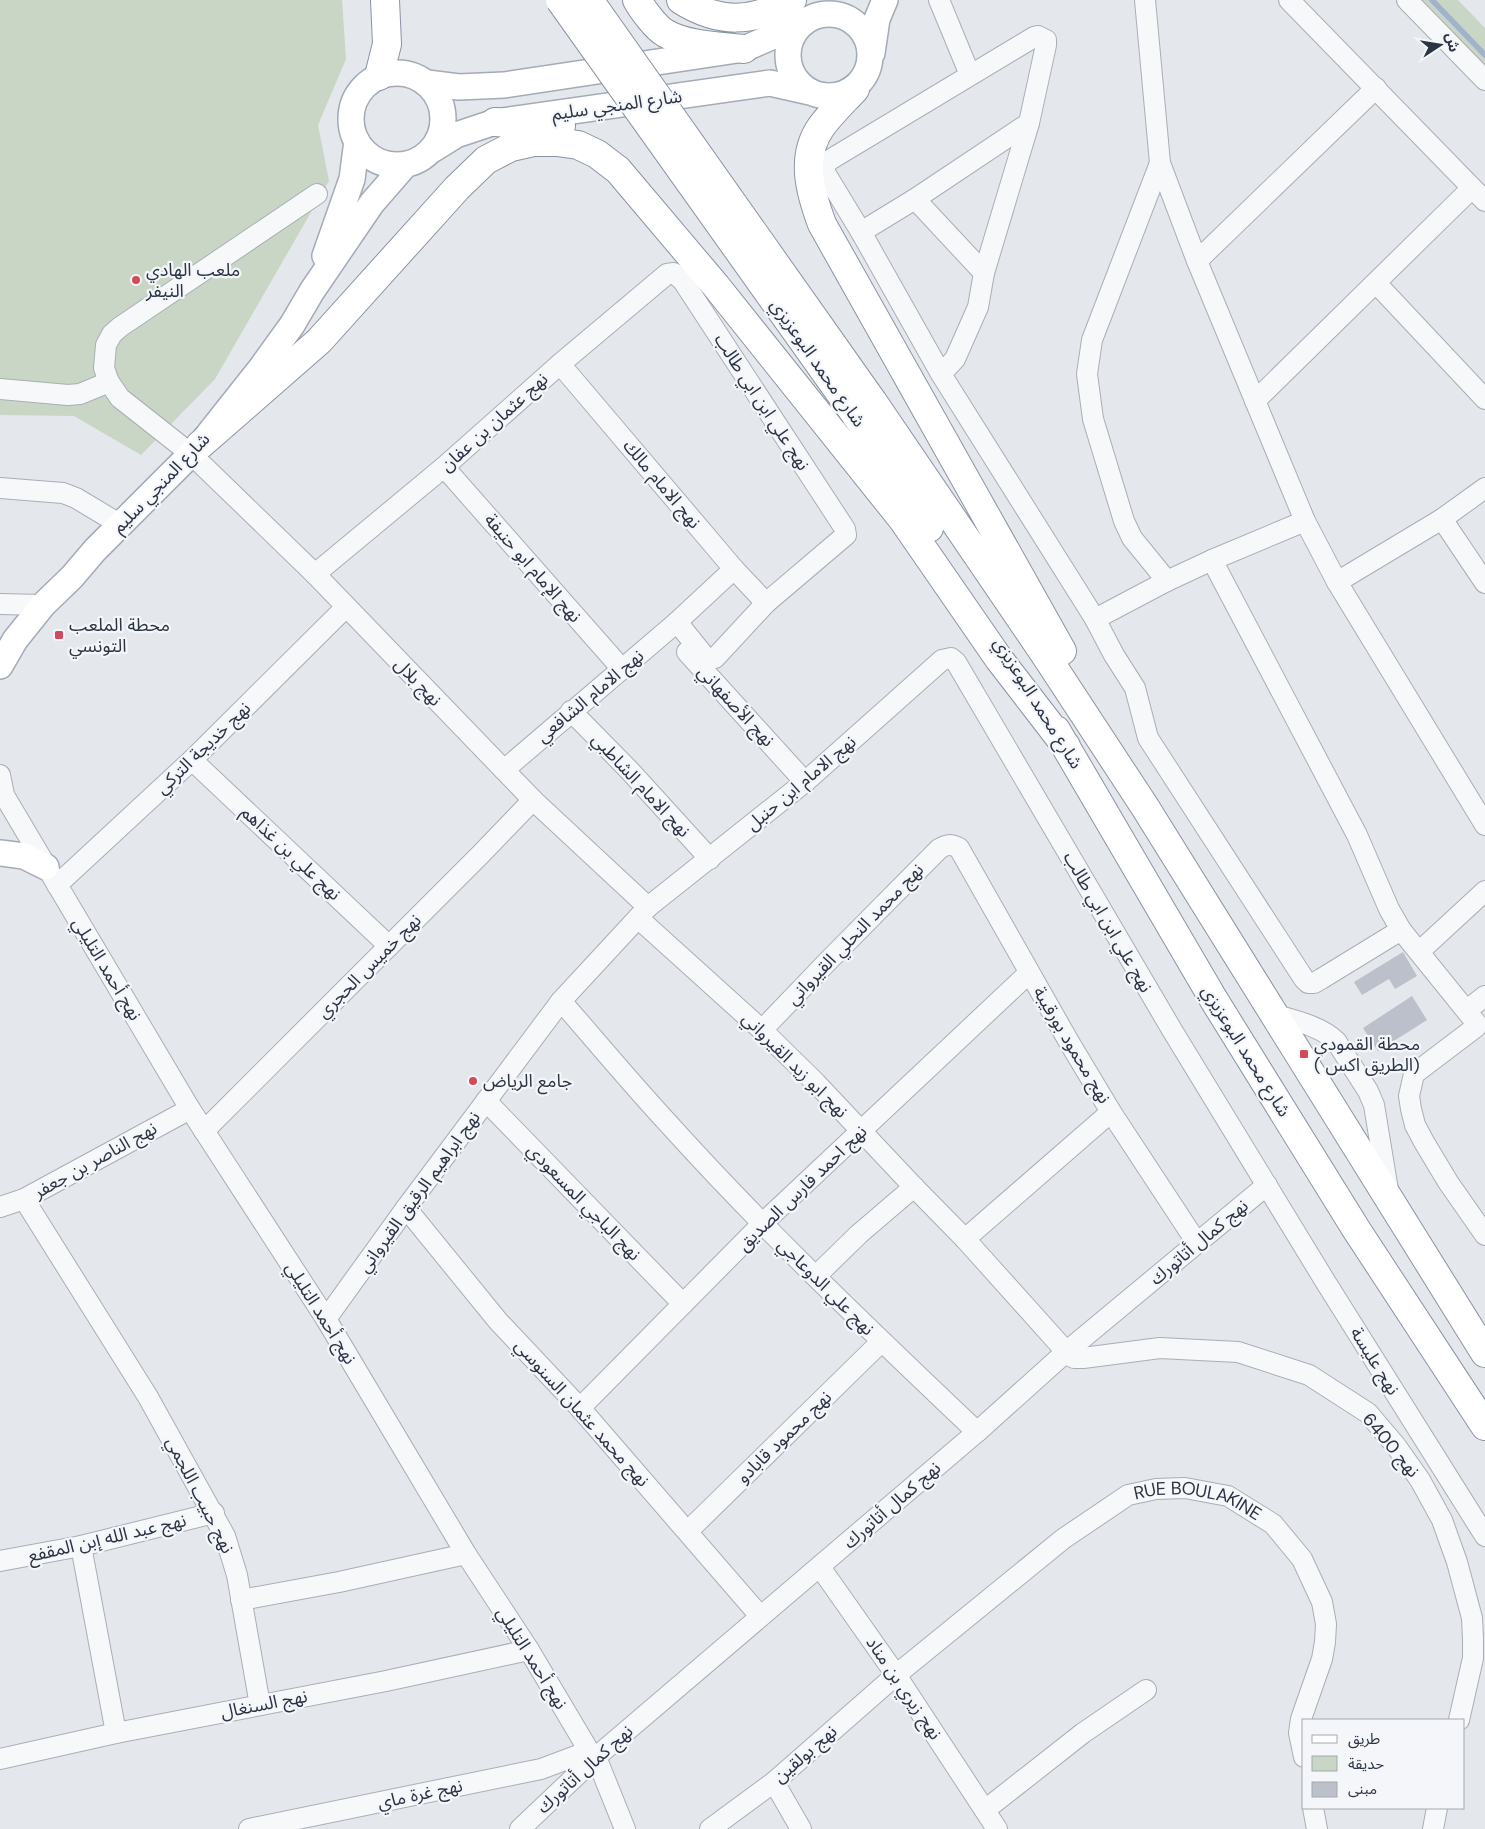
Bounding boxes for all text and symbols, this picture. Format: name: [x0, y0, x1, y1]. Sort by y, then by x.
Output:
north arrow: [1415, 20, 1465, 70]
text: ش: [1442, 31, 1464, 54]
street label: شارع المنجي سليم: [550, 84, 684, 128]
place label: ملعب الهادي النيفر: [145, 258, 240, 303]
marker: ملعب الهادي النيفر: [130, 274, 142, 286]
street label: شارع محمد البوعزيزي: [763, 294, 871, 433]
street label: نهج علي ابن ابي طالب: [708, 329, 815, 476]
street label: نهج عثمان بن عفان: [435, 367, 554, 478]
street label: شارع المنجي سليم: [107, 427, 217, 540]
street label: نهج الامام مالك: [616, 434, 706, 535]
street label: نهج الإمام ابو حنيفة: [478, 508, 587, 629]
place label: محطة الملعب التونسي: [69, 613, 170, 659]
marker: محطة الملعب التونسي: [53, 629, 65, 641]
street label: شارع محمد البوعزيزي: [986, 633, 1088, 774]
street label: نهج الامام الشافعي: [531, 644, 650, 750]
street label: نهج بلال: [388, 653, 447, 712]
street label: نهج الأصفهاني: [691, 660, 780, 753]
street label: نهج خديجة التركي: [150, 696, 257, 800]
street label: نهج الامام الشاطبي: [585, 728, 696, 844]
street label: نهج الامام ابن حنبل: [741, 730, 862, 838]
street label: نهج علي بن غذاهم: [235, 800, 346, 907]
street label: نهج علي ابن ابي طالب: [1057, 847, 1158, 997]
street label: نهج محمد النحلي القيرواني: [781, 858, 930, 1011]
street label: نهج خميس الحجري: [312, 909, 427, 1024]
street label: نهج أحمد التليلي: [66, 913, 147, 1026]
street label: شارع محمد البوعزيزي: [1194, 981, 1296, 1122]
street label: نهج محمود بورقيبة: [1027, 982, 1116, 1109]
street label: نهج ابو زيد القيرواني: [736, 1007, 853, 1124]
place label: محطة القمودي ( الطريق اكس): [1314, 1032, 1420, 1077]
marker: محطة القمودي ( الطريق اكس): [1298, 1048, 1310, 1060]
place label: جامع الرياض: [483, 1069, 572, 1095]
marker: جامع الرياض: [467, 1075, 479, 1087]
street label: نهج ابراهيم الرقيق القيرواني: [352, 1106, 487, 1278]
street label: نهج الناصر بن جعفر: [28, 1116, 162, 1205]
street label: نهج احمد فارس الصديق: [732, 1120, 873, 1257]
street label: نهج الباجي المسعودي: [521, 1138, 646, 1267]
street label: نهج كمال أتاتورك: [1145, 1194, 1254, 1291]
street label: نهج علي الدوعاجي: [772, 1233, 880, 1341]
street label: نهج أحمد التليلي: [279, 1257, 362, 1369]
street label: نهج عليسة: [1344, 1323, 1405, 1400]
street label: نهج محمد عثمان السنوسي: [508, 1334, 655, 1493]
street label: نهج محمود قابادو: [731, 1385, 837, 1489]
street label: نهج 6400: [1356, 1408, 1425, 1483]
street label: نهج حبيب اللجمي: [159, 1433, 240, 1558]
street label: نهج كمال أتاتورك: [838, 1456, 946, 1555]
street label: RUE BOULAKINE: [1131, 1476, 1266, 1526]
street label: نهج عبد الله إبن المقفع: [26, 1508, 189, 1570]
street label: نهج أحمد التليلي: [490, 1602, 573, 1714]
street label: نهج زيري بن مناد: [860, 1632, 947, 1745]
street label: نهج السنغال: [219, 1684, 310, 1725]
street label: نهج كمال أتاتورك: [532, 1719, 639, 1819]
legend: [1302, 1719, 1465, 1809]
street label: نهج بولقين: [768, 1720, 843, 1789]
text: طريق: [1348, 1729, 1380, 1749]
text: حديقة: [1348, 1754, 1384, 1774]
street label: نهج غرة ماي: [375, 1773, 465, 1816]
text: مبنى: [1348, 1779, 1377, 1799]

